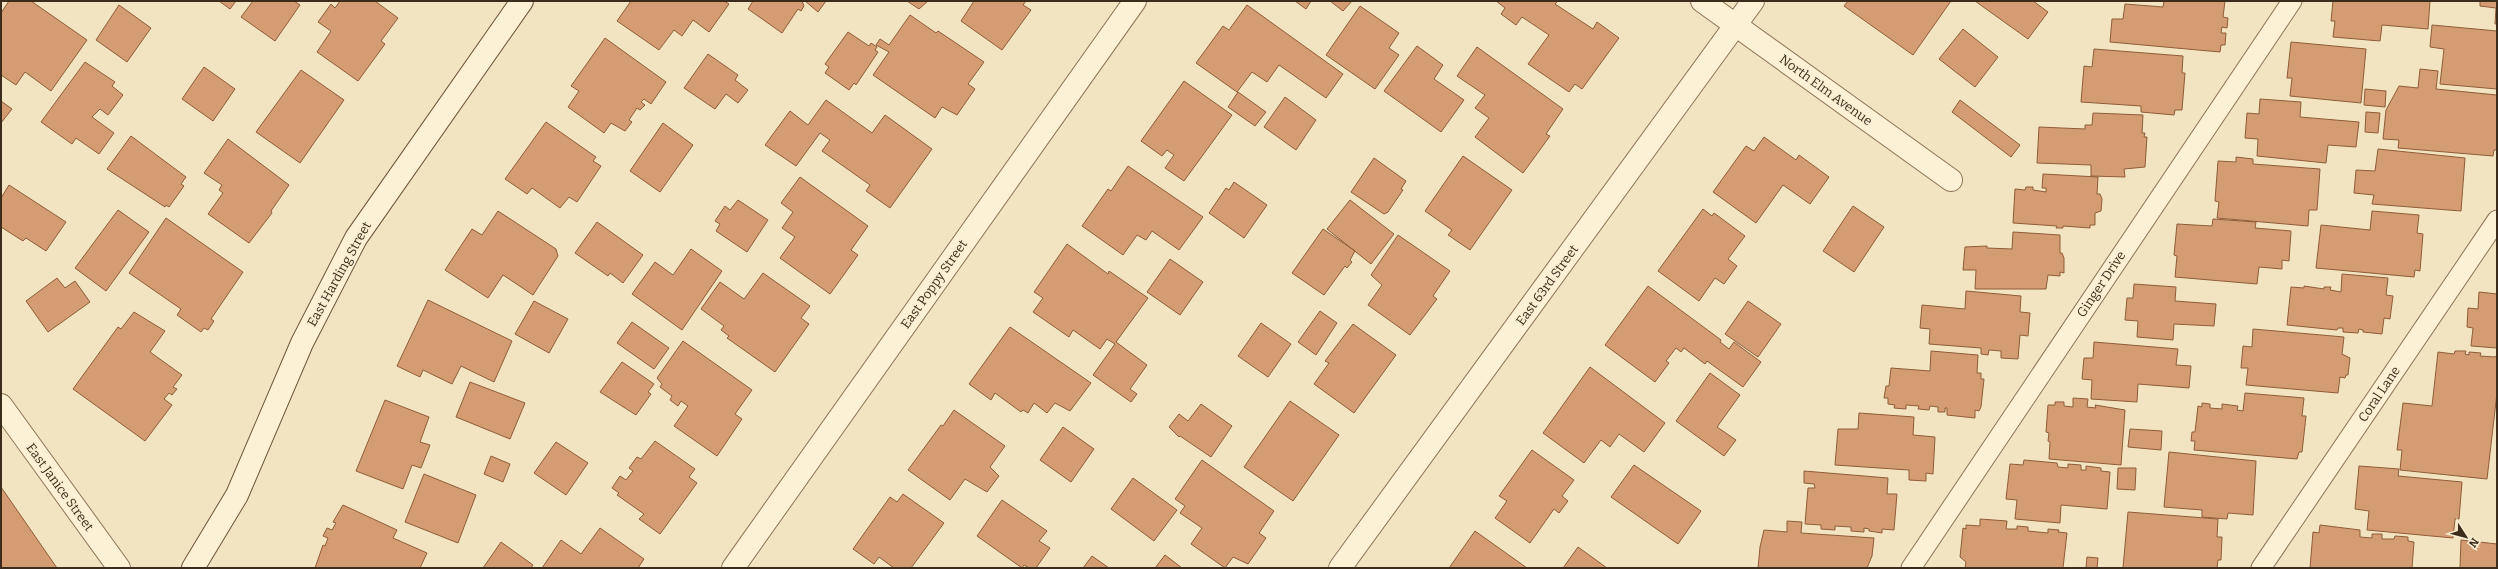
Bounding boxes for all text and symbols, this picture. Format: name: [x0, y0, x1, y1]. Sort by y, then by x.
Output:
street label: North Elm Avenue: [1777, 51, 1875, 129]
street label: East Harding Street: [304, 219, 374, 329]
street label: East Poppy Street: [898, 236, 970, 331]
street label: East 63rd Street: [1513, 242, 1581, 328]
street label: Ginger Drive: [2073, 248, 2129, 320]
street label: Coral Lane: [2355, 363, 2403, 425]
street label: East Janice Street: [23, 440, 97, 534]
north arrow: [2446, 517, 2486, 557]
text: N: [2466, 535, 2481, 550]

